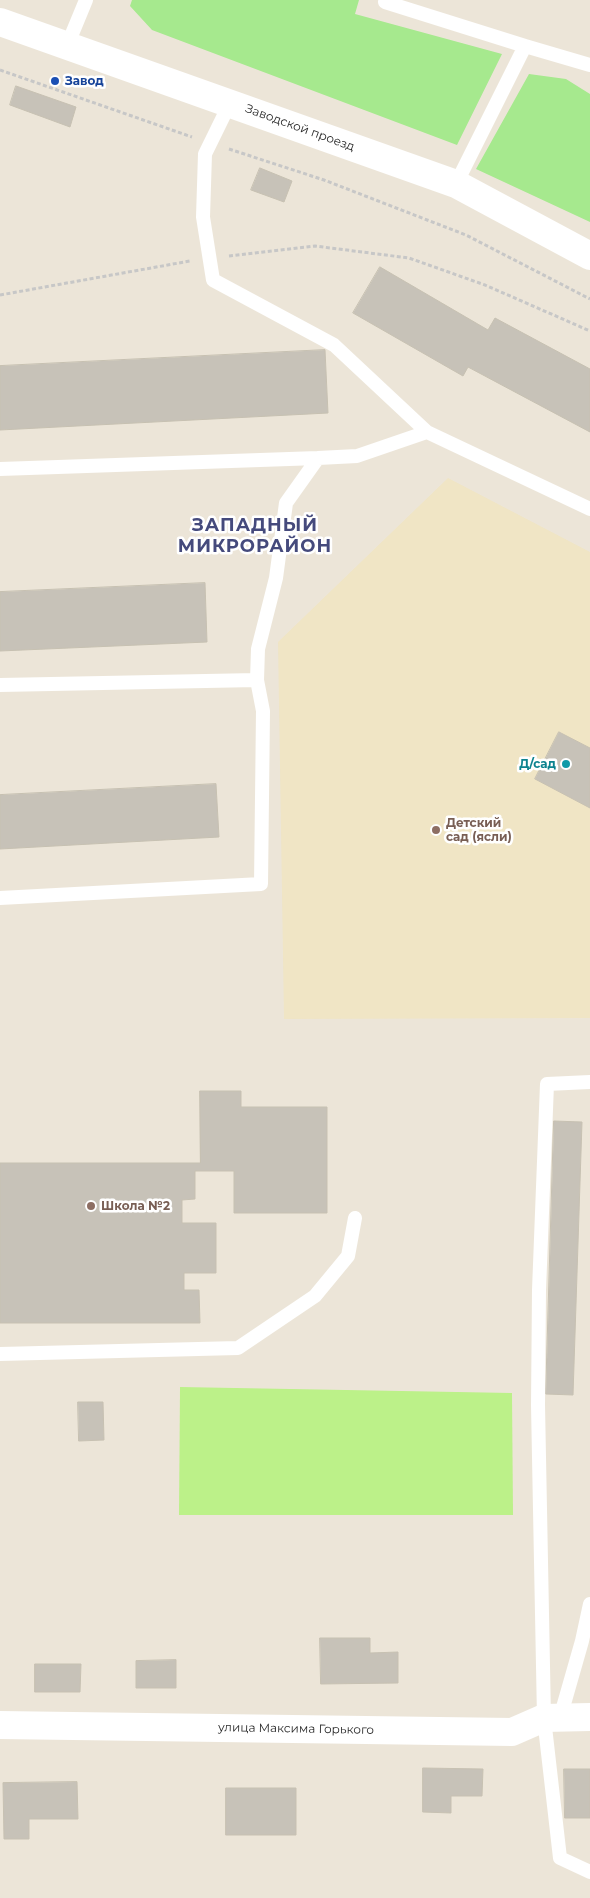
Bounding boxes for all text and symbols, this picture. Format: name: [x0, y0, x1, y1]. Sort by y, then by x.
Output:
place label: Завод: [65, 74, 104, 88]
marker: Завод: [49, 75, 61, 87]
street label: Заводской проезд: [243, 102, 357, 154]
district label: ЗАПАДНЫЙ МИКРОРАЙОН: [177, 515, 333, 558]
place label: Д/сад: [519, 757, 556, 771]
marker: Д/сад: [560, 758, 572, 770]
place label: Детский сад (ясли): [446, 816, 512, 844]
marker: Детский сад (ясли): [430, 824, 442, 836]
place label: Школа №2: [101, 1199, 170, 1213]
marker: Школа №2: [85, 1200, 97, 1212]
street label: улица Максима Горького: [218, 1720, 374, 1738]

